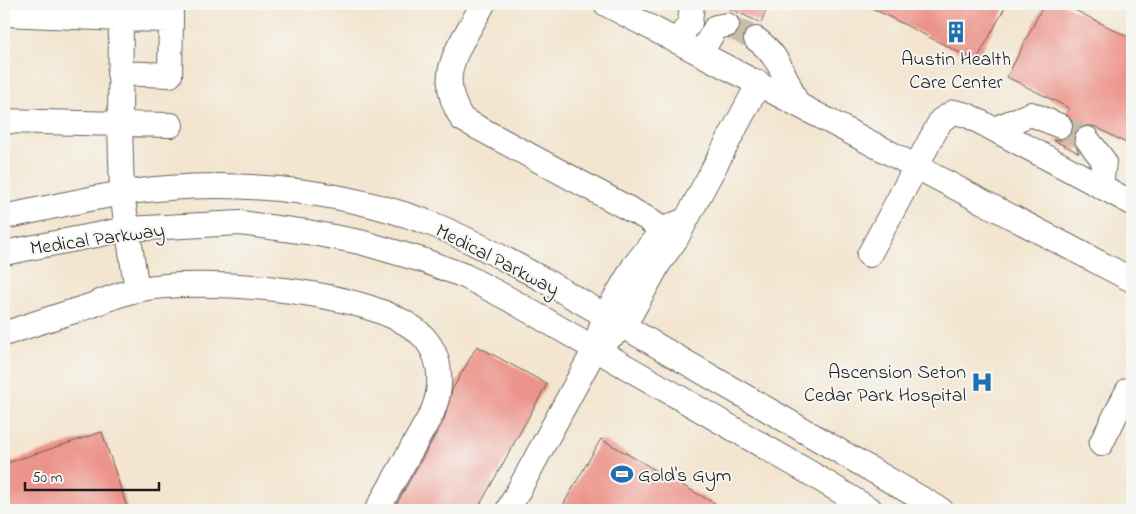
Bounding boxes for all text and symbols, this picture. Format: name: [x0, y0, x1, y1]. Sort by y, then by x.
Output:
building icon: Austin Health Care Center: [943, 19, 969, 45]
place label: Austin Health Care Center: [901, 46, 1011, 98]
street label: Medical Parkway: [28, 217, 166, 264]
street label: Medical Parkway: [430, 218, 564, 305]
place label: Ascension Seton Cedar Park Hospital: [804, 359, 966, 411]
hospital icon: Ascension Seton Cedar Park Hospital: [969, 369, 995, 395]
scale bar: [25, 459, 159, 491]
sports icon: Gold's Gym: [609, 461, 635, 487]
place label: Gold's Gym: [638, 462, 731, 491]
text: 50 m: [32, 467, 63, 489]

